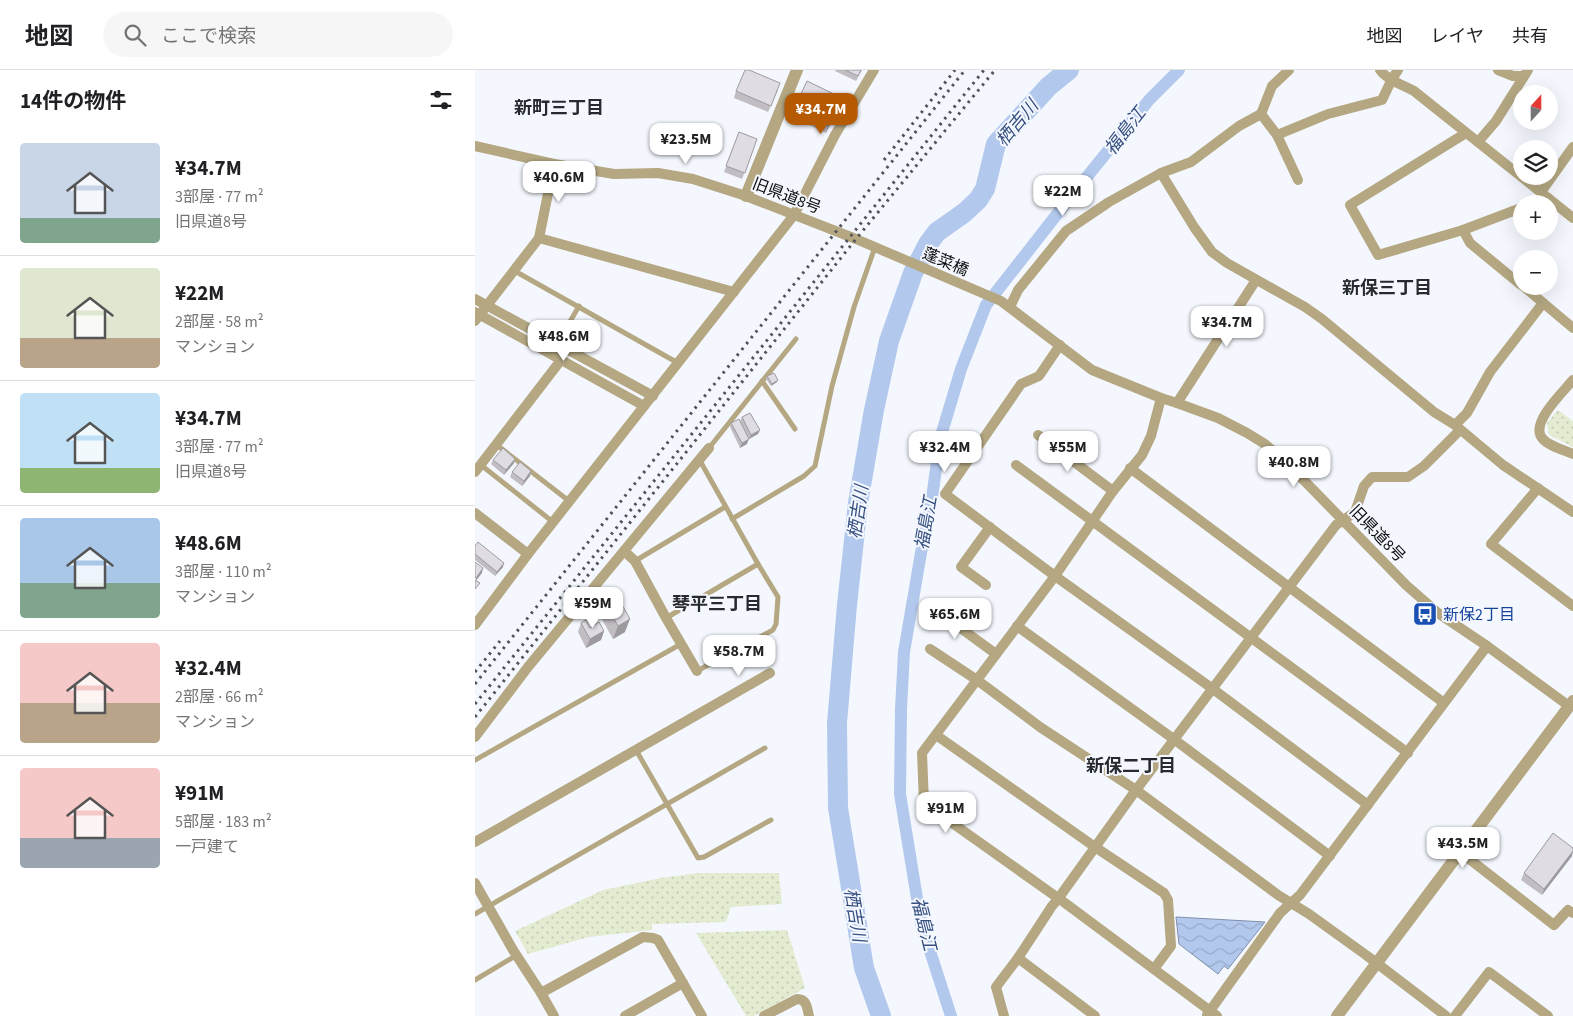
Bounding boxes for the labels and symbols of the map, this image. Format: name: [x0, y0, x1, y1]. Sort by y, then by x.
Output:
north arrow: [1513, 85, 1557, 130]
pin: ¥34.7M: [780, 92, 862, 135]
water label: 栖吉川: [990, 93, 1046, 152]
district label: 新町三丁目: [514, 96, 604, 121]
water label: 福島江: [1099, 101, 1153, 160]
pin: ¥23.5M: [645, 122, 727, 165]
pin: ¥40.6M: [518, 160, 600, 203]
street label: 旧県道8号: [749, 173, 824, 219]
pin: ¥22M: [1033, 174, 1093, 217]
street label: 蓬菜橋: [919, 242, 972, 281]
district label: 新保三丁目: [1342, 276, 1432, 301]
pin: ¥34.7M: [1186, 306, 1268, 348]
pin: ¥48.6M: [523, 320, 605, 362]
pin: ¥32.4M: [904, 430, 986, 473]
pin: ¥55M: [1038, 430, 1098, 473]
pin: ¥40.8M: [1253, 446, 1335, 488]
water label: 栖吉川: [842, 482, 875, 541]
water label: 福島江: [909, 492, 944, 552]
street label: 旧県道8号: [1344, 500, 1410, 567]
pin: ¥59M: [563, 586, 623, 629]
district label: 琴平三丁目: [672, 592, 762, 617]
pin: ¥65.6M: [914, 598, 996, 640]
bus stop icon: 新保2丁目: [1412, 601, 1438, 627]
place label: 新保2丁目: [1443, 604, 1515, 626]
pin: ¥58.7M: [698, 634, 780, 677]
district label: 新保二丁目: [1086, 754, 1176, 779]
pin: ¥91M: [916, 792, 976, 834]
pin: ¥43.5M: [1422, 826, 1504, 869]
water label: 栖吉川: [838, 886, 872, 946]
water label: 福島江: [905, 895, 943, 955]

